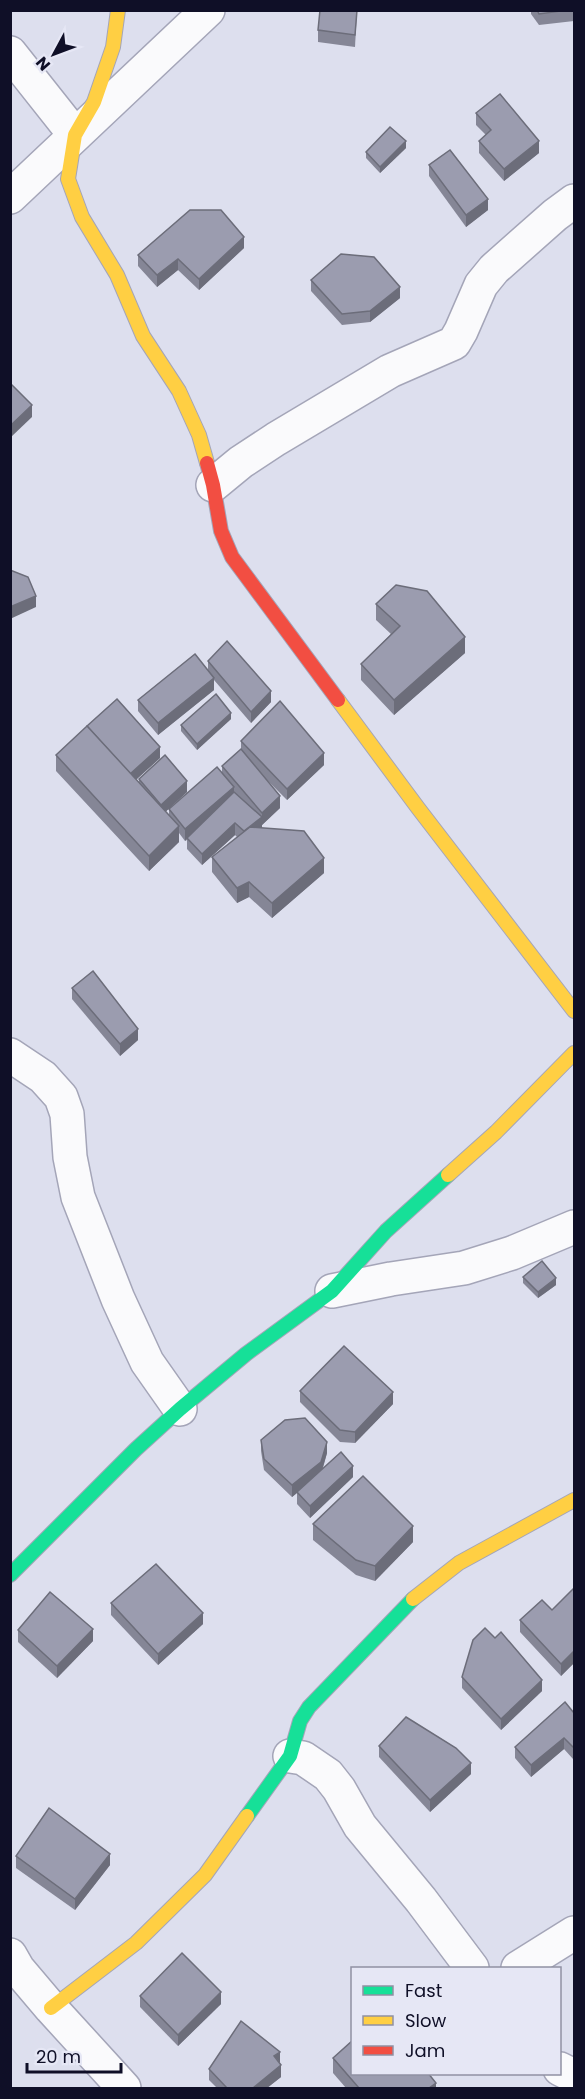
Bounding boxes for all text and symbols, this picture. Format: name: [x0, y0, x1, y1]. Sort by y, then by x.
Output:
north arrow: [24, 24, 84, 84]
text: N: [30, 51, 56, 76]
legend: [351, 1967, 561, 2075]
text: Fast: [405, 1978, 442, 2003]
text: Slow: [405, 2008, 447, 2033]
scale bar: [27, 2036, 122, 2074]
text: Jam: [405, 2038, 445, 2063]
text: 20 m: [36, 2044, 81, 2069]

